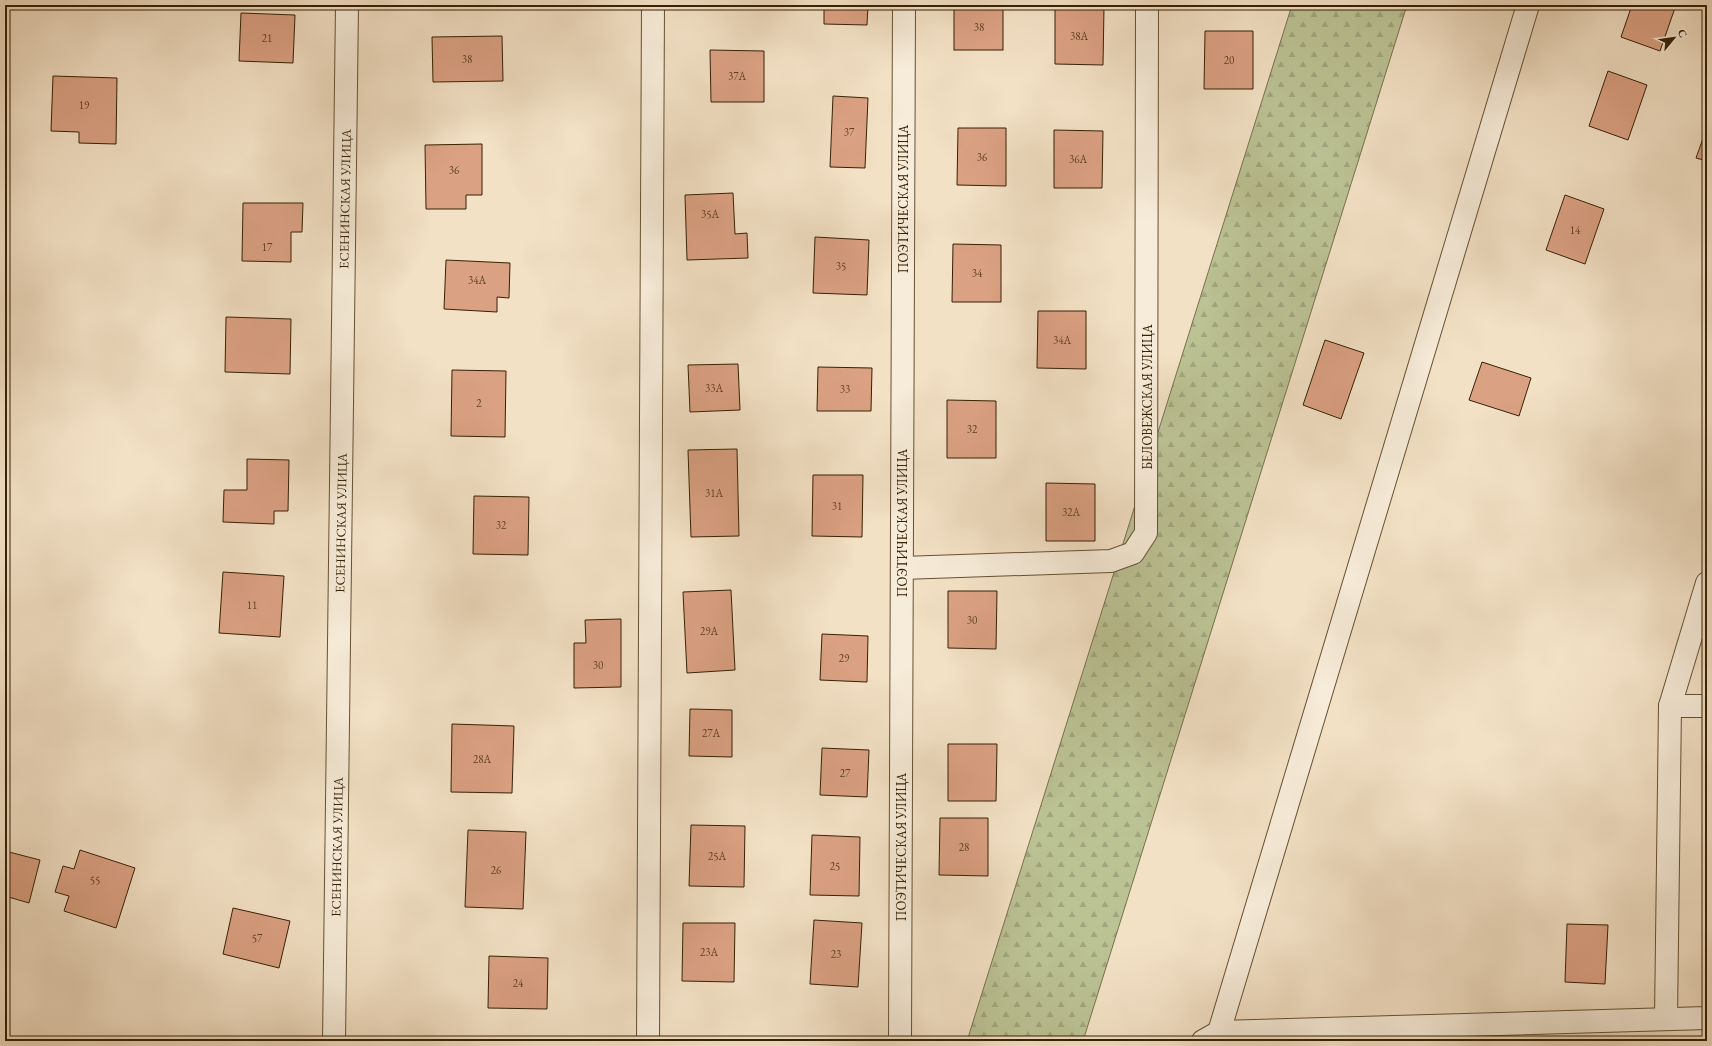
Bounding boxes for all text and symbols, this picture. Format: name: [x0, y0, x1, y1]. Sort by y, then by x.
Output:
north arrow: [1654, 18, 1694, 58]
house number: 38: [974, 20, 984, 34]
text: С: [1675, 26, 1691, 40]
house number: 38А: [1070, 29, 1088, 43]
house number: 21: [262, 31, 272, 45]
house number: 38: [462, 52, 472, 66]
house number: 20: [1224, 53, 1234, 67]
house number: 37А: [728, 69, 746, 83]
house number: 19: [79, 98, 90, 112]
street label: ПОЭТИЧЕСКАЯ УЛИЦА: [895, 124, 912, 273]
house number: 37: [844, 125, 855, 139]
street label: ЕСЕНИНСКАЯ УЛИЦА: [335, 128, 355, 269]
house number: 36: [977, 150, 988, 164]
house number: 36А: [1069, 152, 1087, 166]
house number: 36: [449, 163, 460, 177]
house number: 35А: [701, 207, 719, 221]
house number: 14: [1570, 223, 1581, 237]
house number: 17: [262, 240, 273, 254]
house number: 35: [836, 259, 846, 273]
house number: 34: [972, 266, 983, 280]
house number: 34А: [468, 273, 486, 287]
street label: БЕЛОВЕЖСКАЯ УЛИЦА: [1139, 323, 1156, 470]
house number: 34А: [1053, 333, 1071, 347]
house number: 33А: [705, 381, 723, 395]
house number: 33: [840, 382, 850, 396]
house number: 2: [476, 396, 482, 410]
house number: 32: [967, 422, 978, 436]
street label: ПОЭТИЧЕСКАЯ УЛИЦА: [894, 448, 911, 597]
street label: ЕСЕНИНСКАЯ УЛИЦА: [331, 452, 351, 593]
house number: 31А: [705, 486, 723, 500]
house number: 31: [832, 499, 842, 513]
house number: 32А: [1062, 505, 1080, 519]
house number: 32: [496, 518, 507, 532]
house number: 11: [247, 598, 257, 612]
house number: 30: [967, 613, 977, 627]
house number: 29А: [700, 624, 718, 638]
house number: 29: [839, 651, 850, 665]
house number: 30: [593, 658, 603, 672]
house number: 27А: [702, 726, 720, 740]
house number: 28А: [473, 752, 491, 766]
house number: 27: [840, 766, 851, 780]
street label: ПОЭТИЧЕСКАЯ УЛИЦА: [893, 772, 910, 921]
street label: ЕСЕНИНСКАЯ УЛИЦА: [327, 776, 347, 917]
house number: 28: [959, 840, 969, 854]
house number: 25А: [708, 849, 726, 863]
house number: 25: [830, 859, 840, 873]
house number: 26: [491, 863, 502, 877]
house number: 55: [90, 873, 100, 887]
house number: 57: [252, 931, 263, 945]
house number: 23А: [700, 945, 718, 959]
house number: 23: [831, 947, 841, 961]
house number: 24: [513, 976, 524, 990]

